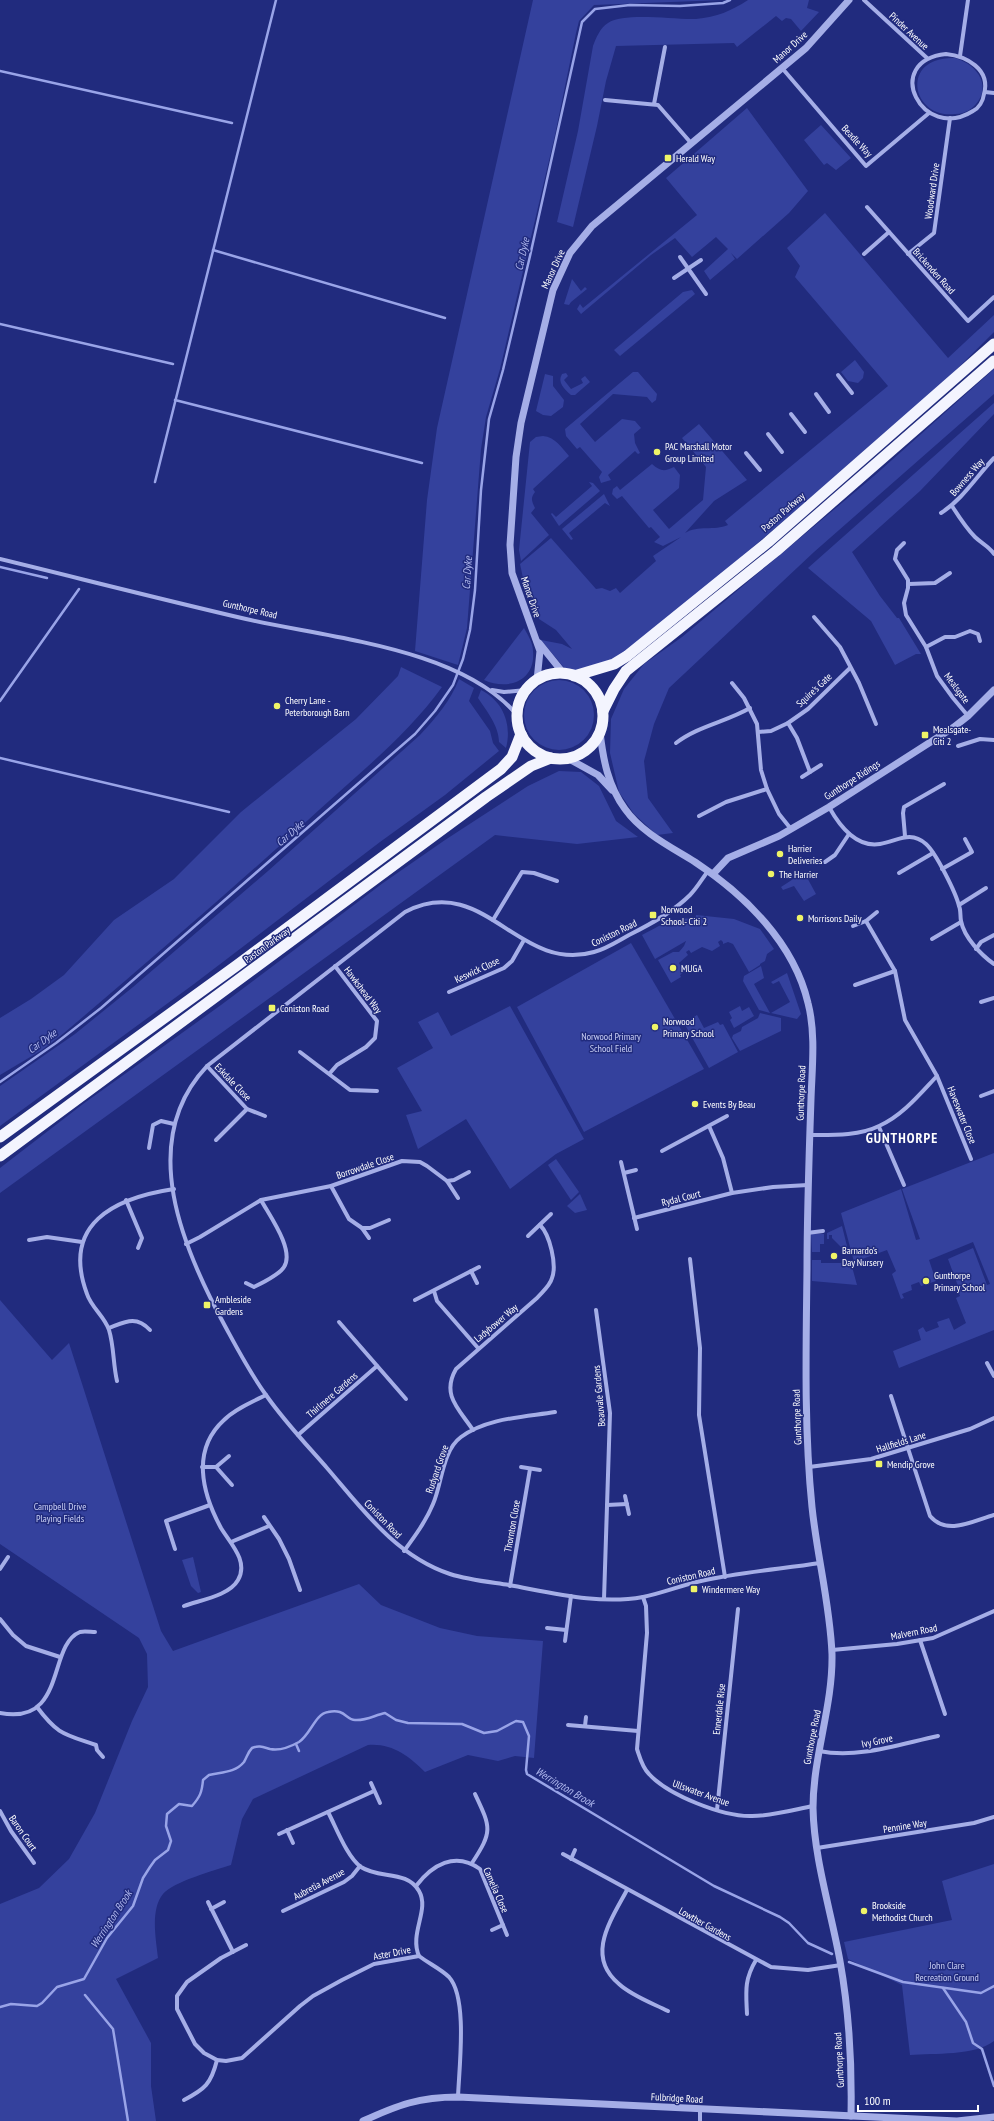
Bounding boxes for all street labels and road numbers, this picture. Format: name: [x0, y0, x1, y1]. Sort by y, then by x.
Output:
street label: Pinder Avenue: [886, 9, 932, 53]
street label: Manor Drive: [770, 28, 810, 66]
street label: Beadle Way: [839, 122, 875, 160]
street label: Woodward Drive: [922, 162, 942, 220]
street label: Brickenden Road: [910, 245, 958, 297]
street label: Manor Drive: [538, 247, 568, 291]
street label: Bowness Way: [947, 455, 987, 499]
street label: Paston Parkway: [758, 489, 808, 535]
street label: Manor Drive: [518, 575, 544, 619]
street label: Gunthorpe Road: [221, 596, 279, 622]
street label: Squire's Gate: [793, 670, 835, 710]
street label: Mealsgate: [941, 670, 973, 706]
street label: Gunthorpe Ridings: [822, 757, 883, 803]
street label: Coniston Road: [589, 916, 639, 950]
street label: Paston Parkway: [241, 924, 293, 966]
street label: Keswick Close: [452, 954, 502, 986]
street label: Hawkshead Way: [341, 964, 385, 1016]
street label: Eskdale Close: [212, 1061, 254, 1103]
street label: Gunthorpe Road: [794, 1065, 808, 1121]
street label: Haveswater Close: [945, 1084, 979, 1146]
street label: Borrowdale Close: [334, 1150, 396, 1182]
street label: Rydal Court: [660, 1187, 702, 1209]
street label: Ladybower Way: [471, 1301, 521, 1345]
street label: Beauvale Gardens: [590, 1364, 608, 1427]
street label: Thirlmere Gardens: [304, 1369, 361, 1421]
street label: Gunthorpe Road: [790, 1389, 804, 1445]
street label: Hallfields Lane: [875, 1428, 927, 1456]
street label: Rudyard Grove: [423, 1443, 451, 1495]
street label: Coniston Road: [361, 1497, 405, 1541]
street label: Thornton Close: [501, 1499, 523, 1553]
street label: Coniston Road: [666, 1564, 716, 1588]
street label: Malvern Road: [890, 1621, 938, 1643]
street label: Ennerdale Rise: [710, 1683, 728, 1735]
street label: Gunthorpe Road: [800, 1709, 824, 1765]
street label: Ivy Grove: [860, 1731, 894, 1751]
street label: Ullswater Avenue: [671, 1777, 731, 1809]
street label: Baron Court: [6, 1812, 40, 1854]
street label: Pennine Way: [882, 1816, 928, 1836]
street label: Aubretia Avenue: [291, 1865, 347, 1903]
street label: Camelia Close: [480, 1865, 512, 1915]
street label: Lowther Gardens: [677, 1904, 734, 1944]
street label: Aster Drive: [372, 1943, 412, 1963]
street label: Gunthorpe Road: [831, 2032, 847, 2088]
street label: Fulbridge Road: [651, 2090, 703, 2106]

